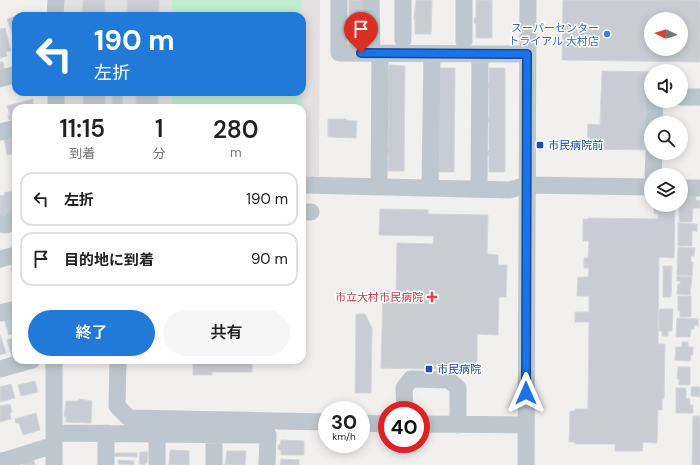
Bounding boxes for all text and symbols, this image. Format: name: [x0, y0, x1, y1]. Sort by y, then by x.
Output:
pin: [344, 12, 378, 53]
north arrow: [644, 12, 688, 56]
map controls: [644, 12, 688, 212]
icon: arrive: [350, 18, 372, 40]
place label: スーパーセンター トライアル 大村店: [508, 21, 599, 48]
text: 190 m: [94, 22, 175, 59]
icon: left: [28, 28, 80, 80]
marker: スーパーセンター トライアル 大村店: [602, 29, 612, 39]
text: 左折: [94, 61, 130, 85]
button: sound: [644, 64, 688, 108]
text: 11:15: [59, 113, 105, 144]
text: 1: [155, 113, 163, 144]
text: 280: [213, 114, 258, 145]
button: search: [644, 116, 688, 160]
place label: 市民病院前: [548, 138, 603, 152]
marker: 市民病院前: [535, 140, 545, 150]
text: m: [230, 144, 242, 161]
text: 到着: [69, 145, 95, 162]
text: 分: [153, 145, 166, 162]
button: layers: [644, 168, 688, 212]
icon: left: [30, 188, 52, 210]
text: 190 m: [246, 189, 288, 209]
text: 左折: [64, 190, 94, 210]
icon: arrive: [30, 248, 52, 270]
text: 90 m: [251, 249, 288, 269]
text: 目的地に到着: [64, 250, 154, 270]
place label: 市立大村市民病院: [335, 290, 423, 304]
marker: 市立大村市民病院: [426, 291, 438, 303]
button: 終了: [28, 310, 155, 356]
button: 共有: [163, 310, 290, 356]
place label: 市民病院: [437, 362, 481, 376]
marker: 市民病院: [424, 364, 434, 374]
position arrow: [505, 372, 547, 414]
speed limit sign: 40: [378, 401, 430, 453]
text: 30: [331, 409, 357, 435]
text: km/h: [332, 430, 356, 443]

